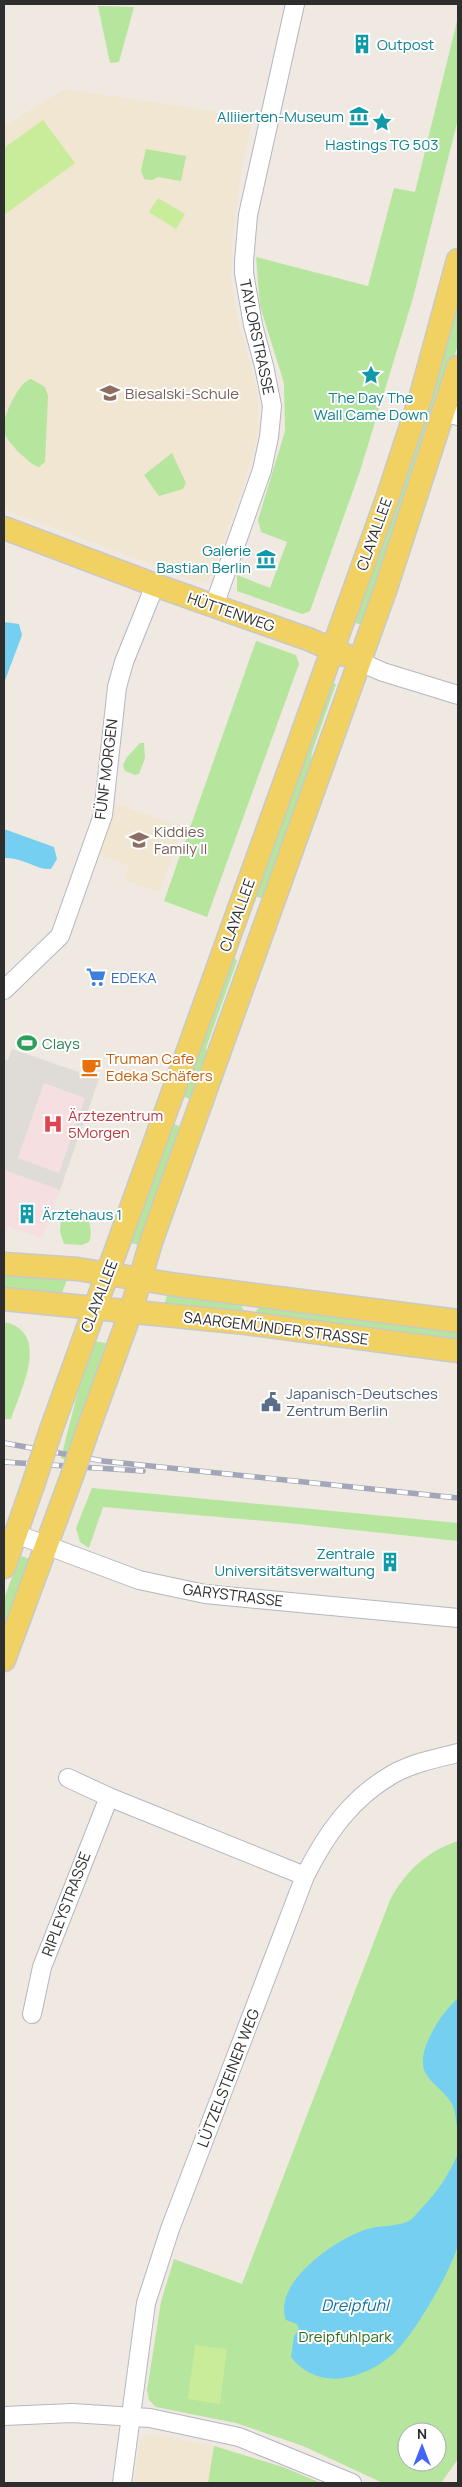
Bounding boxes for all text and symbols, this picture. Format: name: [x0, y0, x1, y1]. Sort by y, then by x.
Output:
building icon: Outpost: [351, 33, 373, 55]
place label: Outpost: [377, 34, 434, 55]
museum icon: Alliierten-Museum: [348, 105, 370, 127]
place label: Alliierten-Museum: [217, 106, 344, 127]
place icon: Hastings TG 503: [371, 111, 393, 133]
place label: Hastings TG 503: [325, 134, 439, 155]
street label: TAYLORSTRASSE: [235, 277, 279, 397]
place icon: The Day The Wall Came Down: [360, 364, 382, 386]
school or university icon: Biesalski-Schule: [99, 382, 121, 404]
place label: Biesalski-Schule: [125, 383, 239, 404]
place label: The Day The Wall Came Down: [314, 387, 428, 425]
street label: CLAYALLEE: [351, 495, 397, 573]
place label: Galerie Bastian Berlin: [157, 540, 251, 578]
museum icon: Galerie Bastian Berlin: [255, 548, 277, 570]
street label: HÜTTENWEG: [185, 587, 278, 637]
street label: FÜNF MORGEN: [89, 717, 123, 821]
place label: Kiddies Family II: [154, 821, 207, 859]
school or university icon: Kiddies Family II: [128, 829, 150, 851]
street label: CLAYALLEE: [214, 876, 260, 954]
supermarket icon: EDEKA: [85, 966, 107, 988]
place label: EDEKA: [111, 967, 157, 988]
sports icon: Clays: [16, 1032, 38, 1054]
place label: Clays: [42, 1033, 80, 1054]
place label: Truman Cafe Edeka Schäfers: [106, 1048, 213, 1086]
cafe icon: Truman Cafe Edeka Schäfers: [80, 1056, 102, 1078]
place label: Ärztezentrum 5Morgen: [68, 1105, 163, 1143]
hospital icon: Ärztezentrum 5Morgen: [42, 1113, 64, 1135]
building icon: Ärztehaus 1: [16, 1203, 38, 1225]
place label: Ärztehaus 1: [42, 1204, 122, 1225]
street label: CLAYALLEE: [76, 1257, 122, 1335]
street label: SAARGEMÜNDER STRASSE: [182, 1306, 370, 1350]
place label: Japanisch-Deutsches Zentrum Berlin: [286, 1383, 438, 1421]
public building icon: Japanisch-Deutsches Zentrum Berlin: [260, 1391, 282, 1413]
place label: Zentrale Universitätsverwaltung: [214, 1543, 375, 1581]
building icon: Zentrale Universitätsverwaltung: [379, 1551, 401, 1573]
street label: GARYSTRASSE: [182, 1578, 284, 1612]
street label: RIPLEYSTRASSE: [36, 1849, 96, 1959]
street label: LÜTZELSTEINER WEG: [192, 2005, 264, 2150]
water label: Dreipfuhl: [321, 2294, 391, 2316]
park label: Dreipfuhlpark: [298, 2326, 392, 2347]
north arrow: [397, 2422, 447, 2472]
text: N: [417, 2424, 427, 2443]

